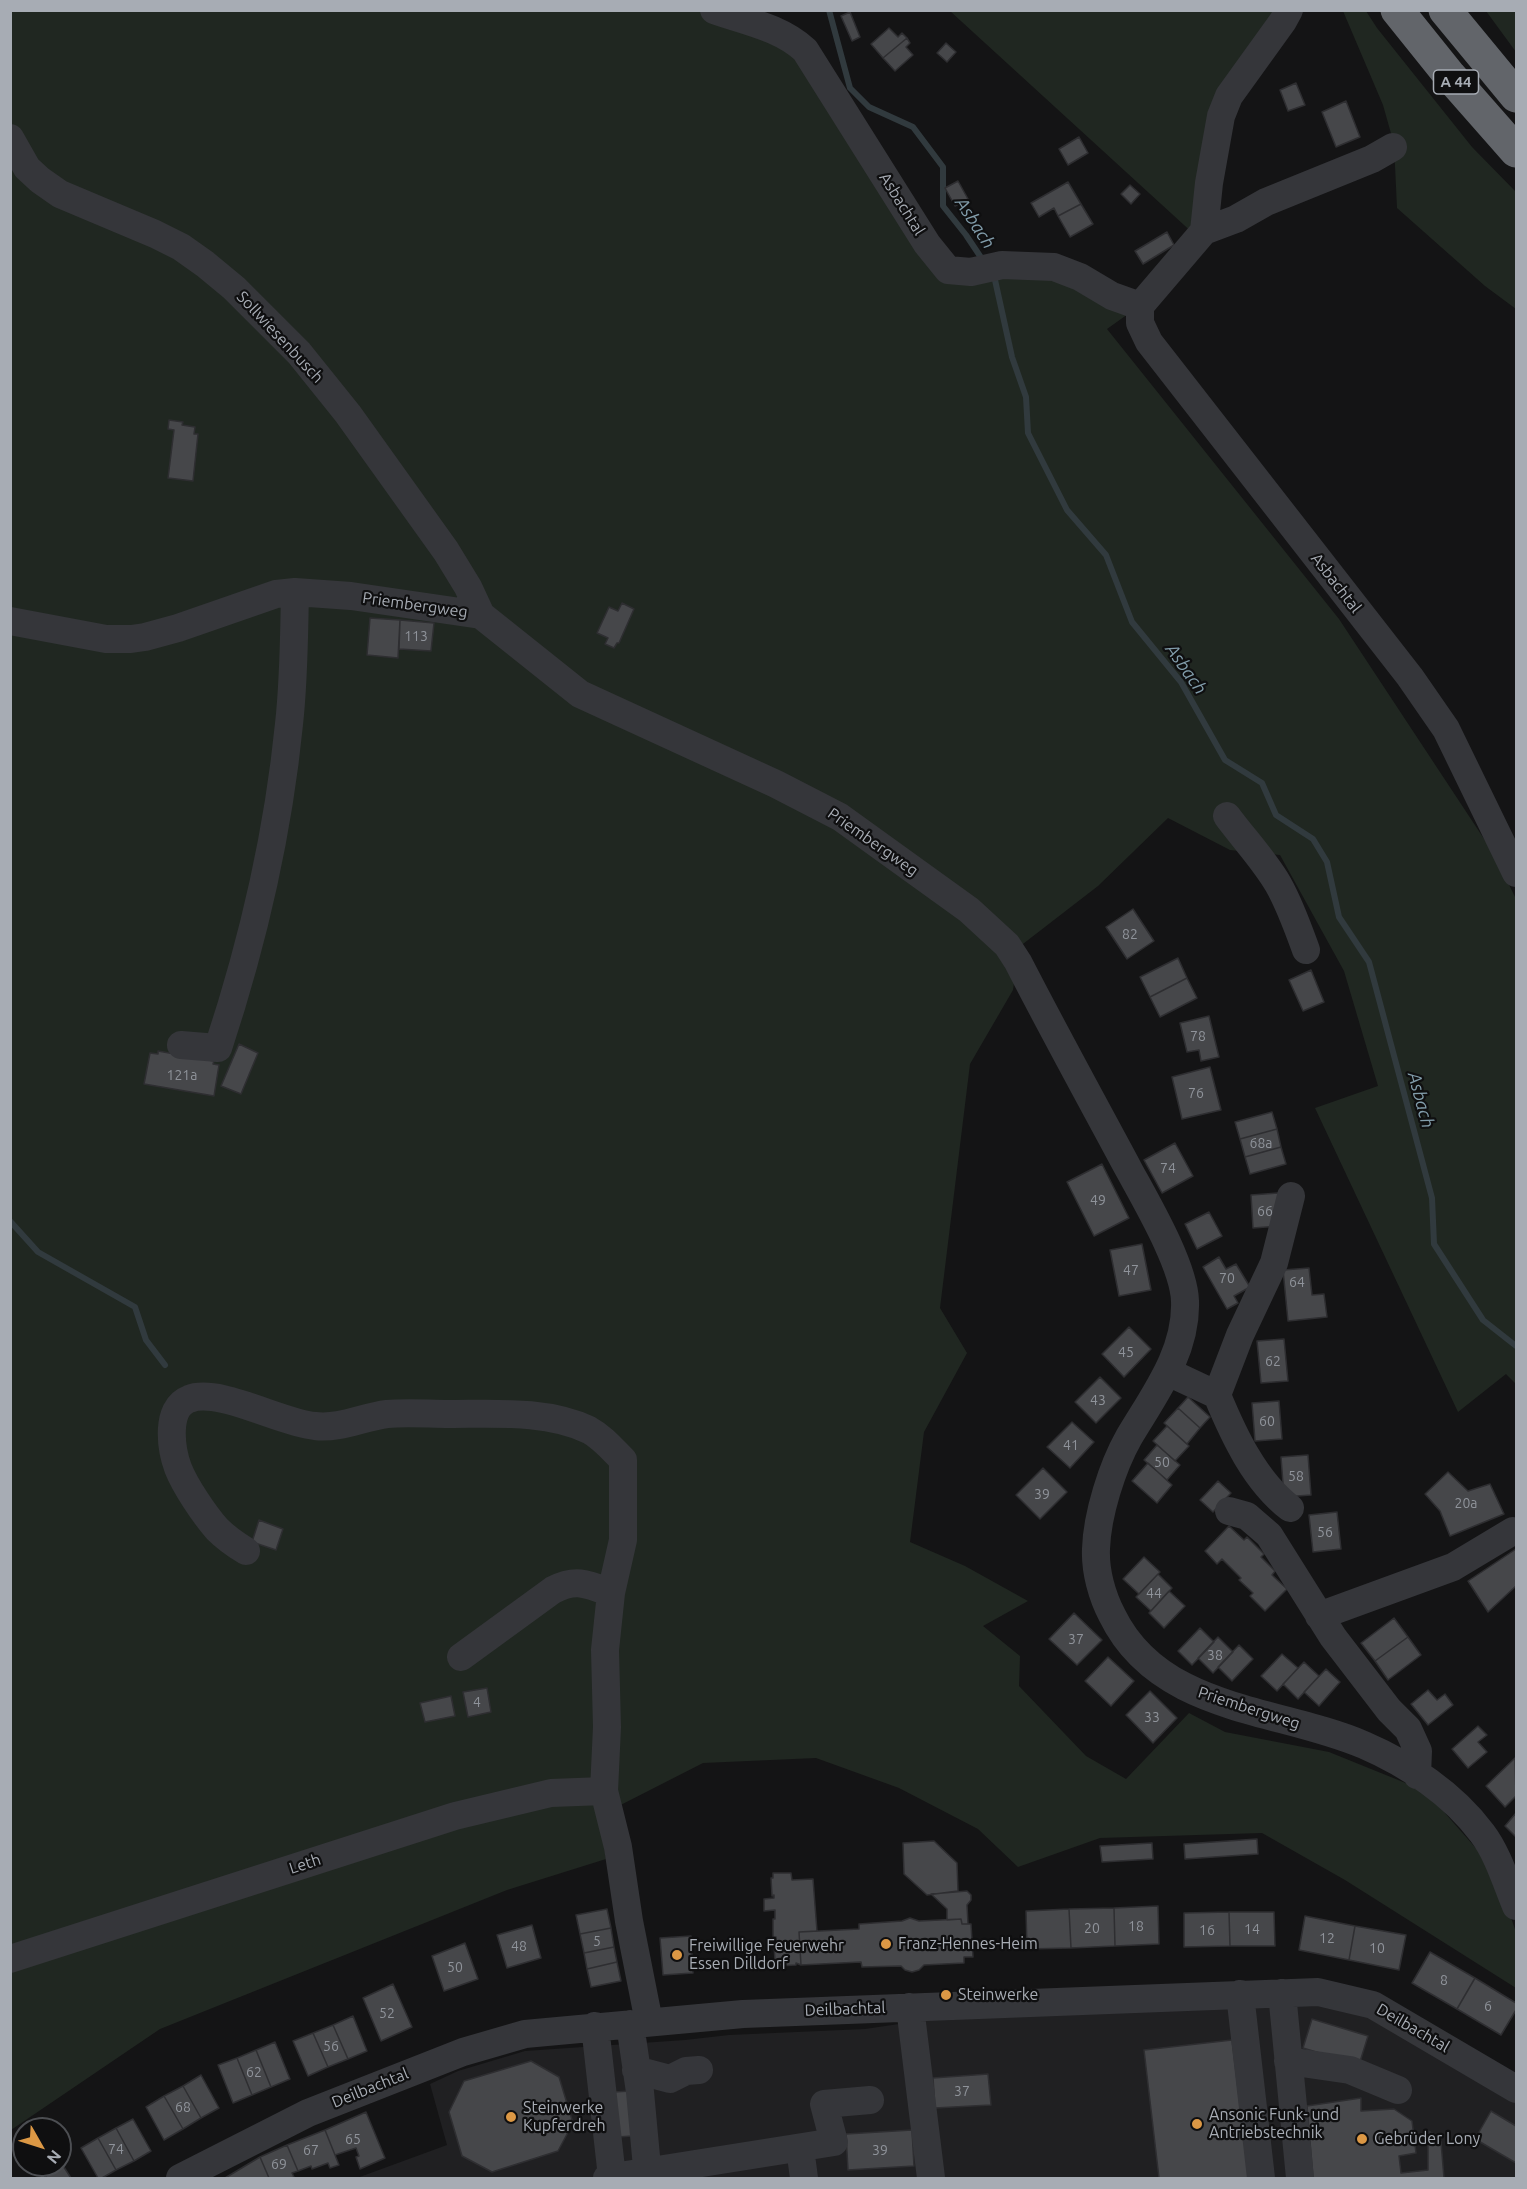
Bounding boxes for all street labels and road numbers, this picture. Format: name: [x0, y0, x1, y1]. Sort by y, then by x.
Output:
road number: A 44: [1434, 70, 1478, 94]
street label: Asbachtal: [875, 169, 929, 239]
street label: Sollwiesenbusch: [233, 287, 327, 387]
street label: Asbachtal: [1307, 549, 1365, 617]
street label: Priembergweg: [361, 588, 469, 622]
street label: Priembergweg: [824, 804, 922, 880]
street label: Priembergweg: [1196, 1682, 1302, 1734]
street label: Leth: [287, 1850, 323, 1878]
street label: Deilbachtal: [804, 1998, 886, 2020]
street label: Deilbachtal: [1373, 1999, 1453, 2057]
street label: Deilbachtal: [329, 2064, 411, 2112]

